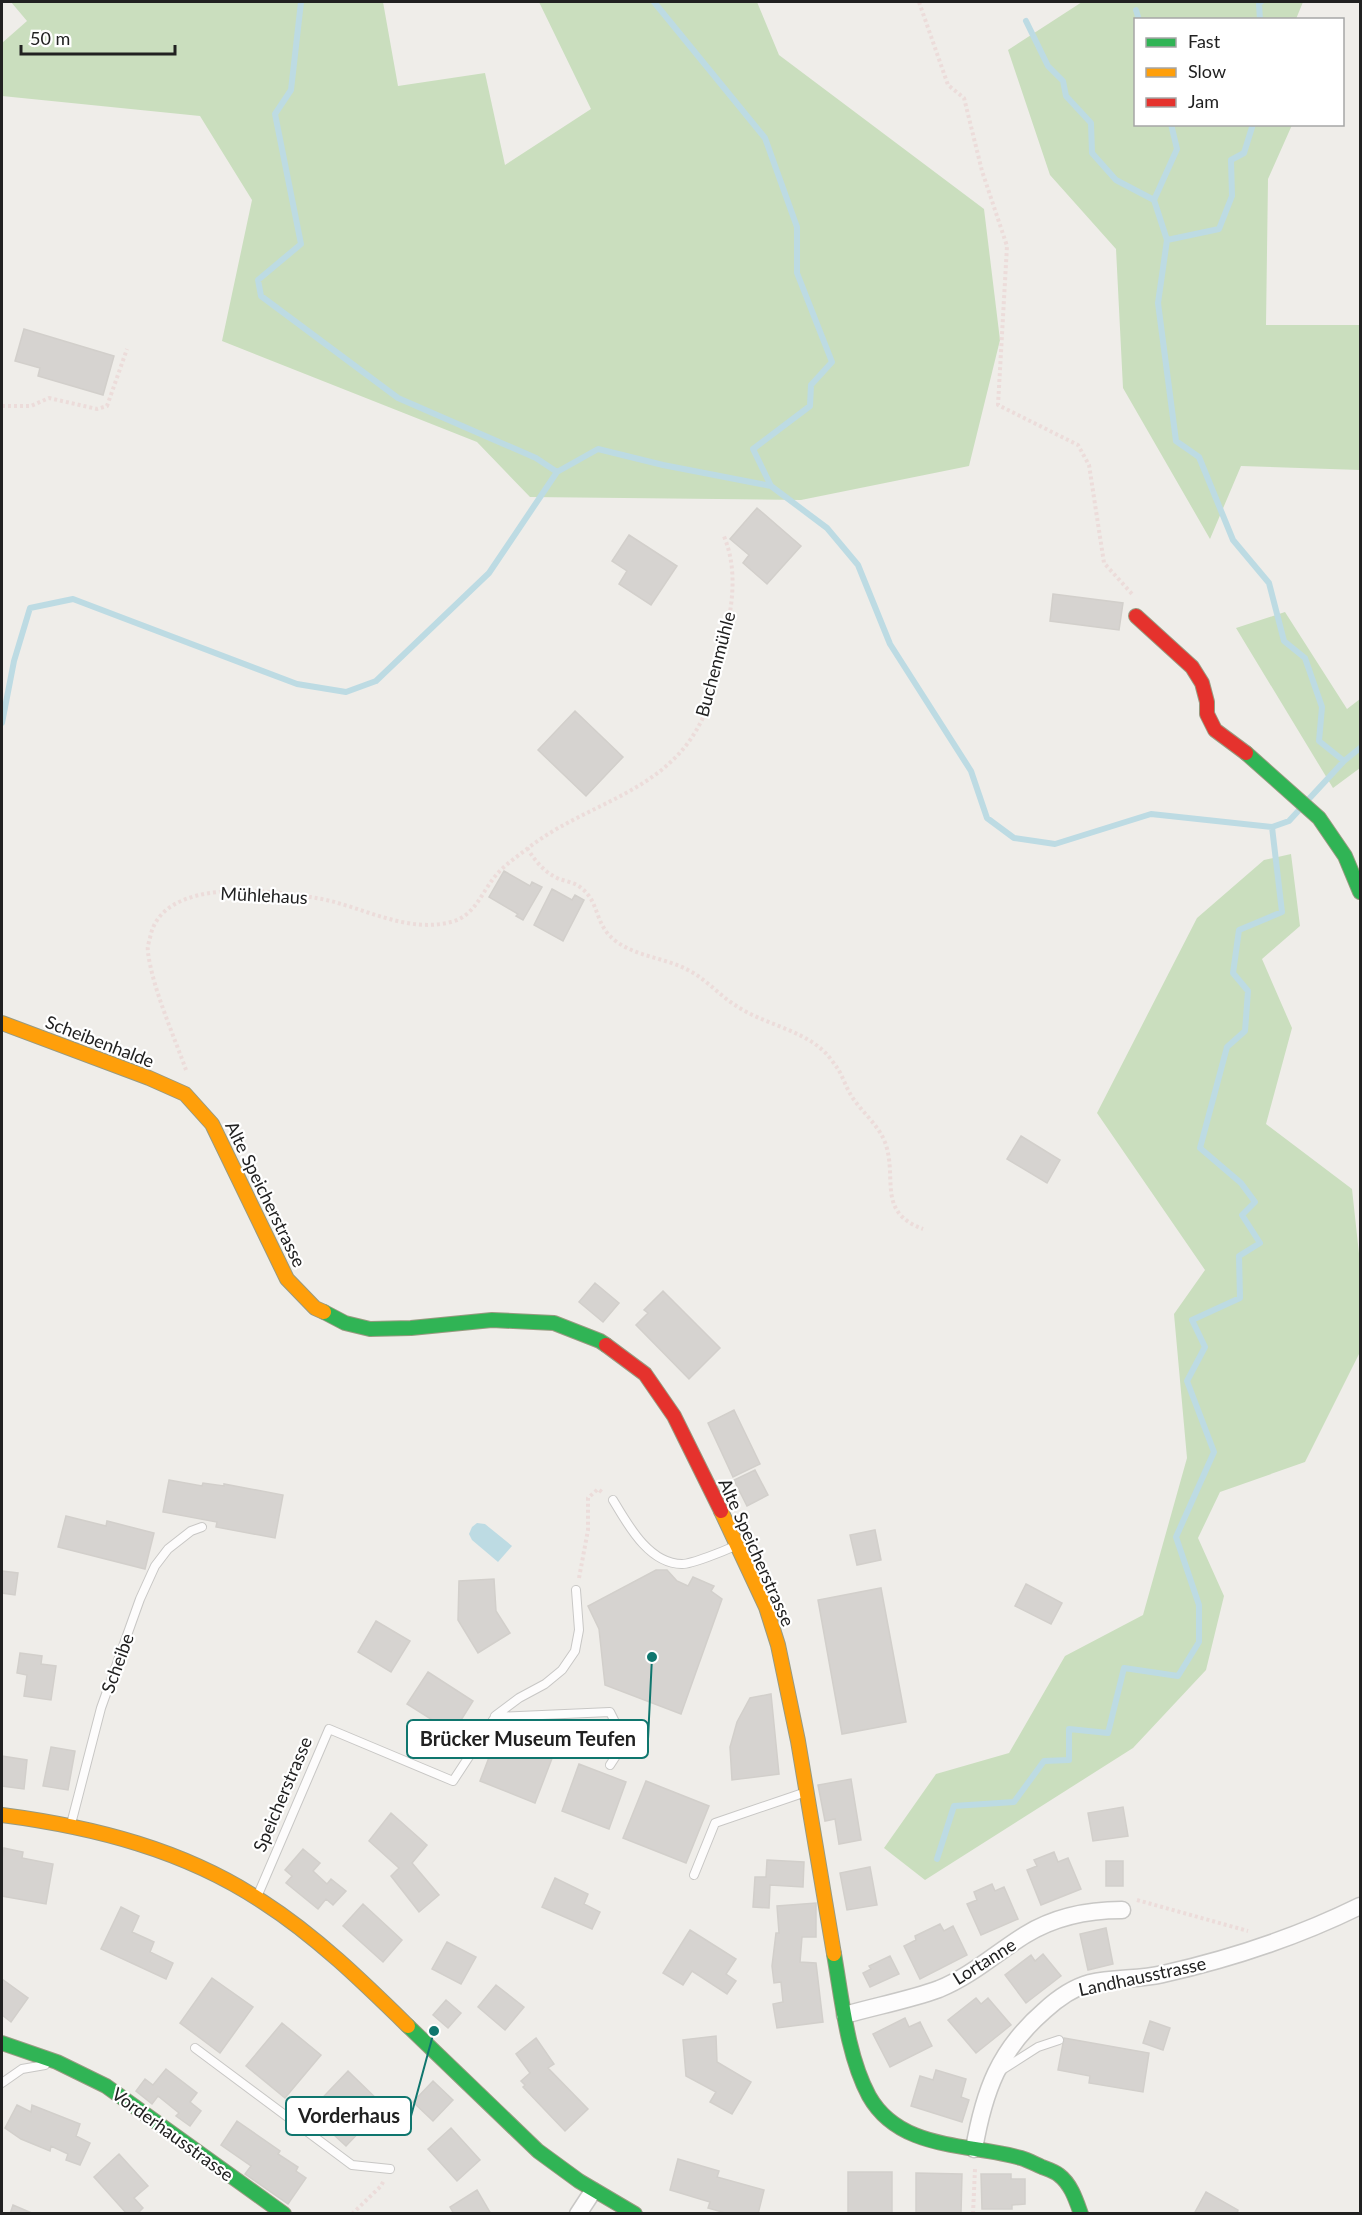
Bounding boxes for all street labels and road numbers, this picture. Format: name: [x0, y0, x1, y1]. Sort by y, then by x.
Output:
street label: Buchenmühle: [690, 609, 740, 719]
street label: Mühlehaus: [220, 882, 308, 908]
street label: Scheibenhalde: [43, 1010, 157, 1072]
street label: Alte Speicherstrasse: [221, 1117, 311, 1271]
street label: Alte Speicherstrasse: [714, 1475, 800, 1629]
street label: Scheibe: [96, 1630, 138, 1696]
street label: Speicherstrasse: [248, 1733, 316, 1855]
street label: Lortanne: [948, 1933, 1020, 1989]
street label: Landhausstrasse: [1076, 1952, 1208, 2000]
street label: Vorderhausstrasse: [108, 2083, 238, 2185]

